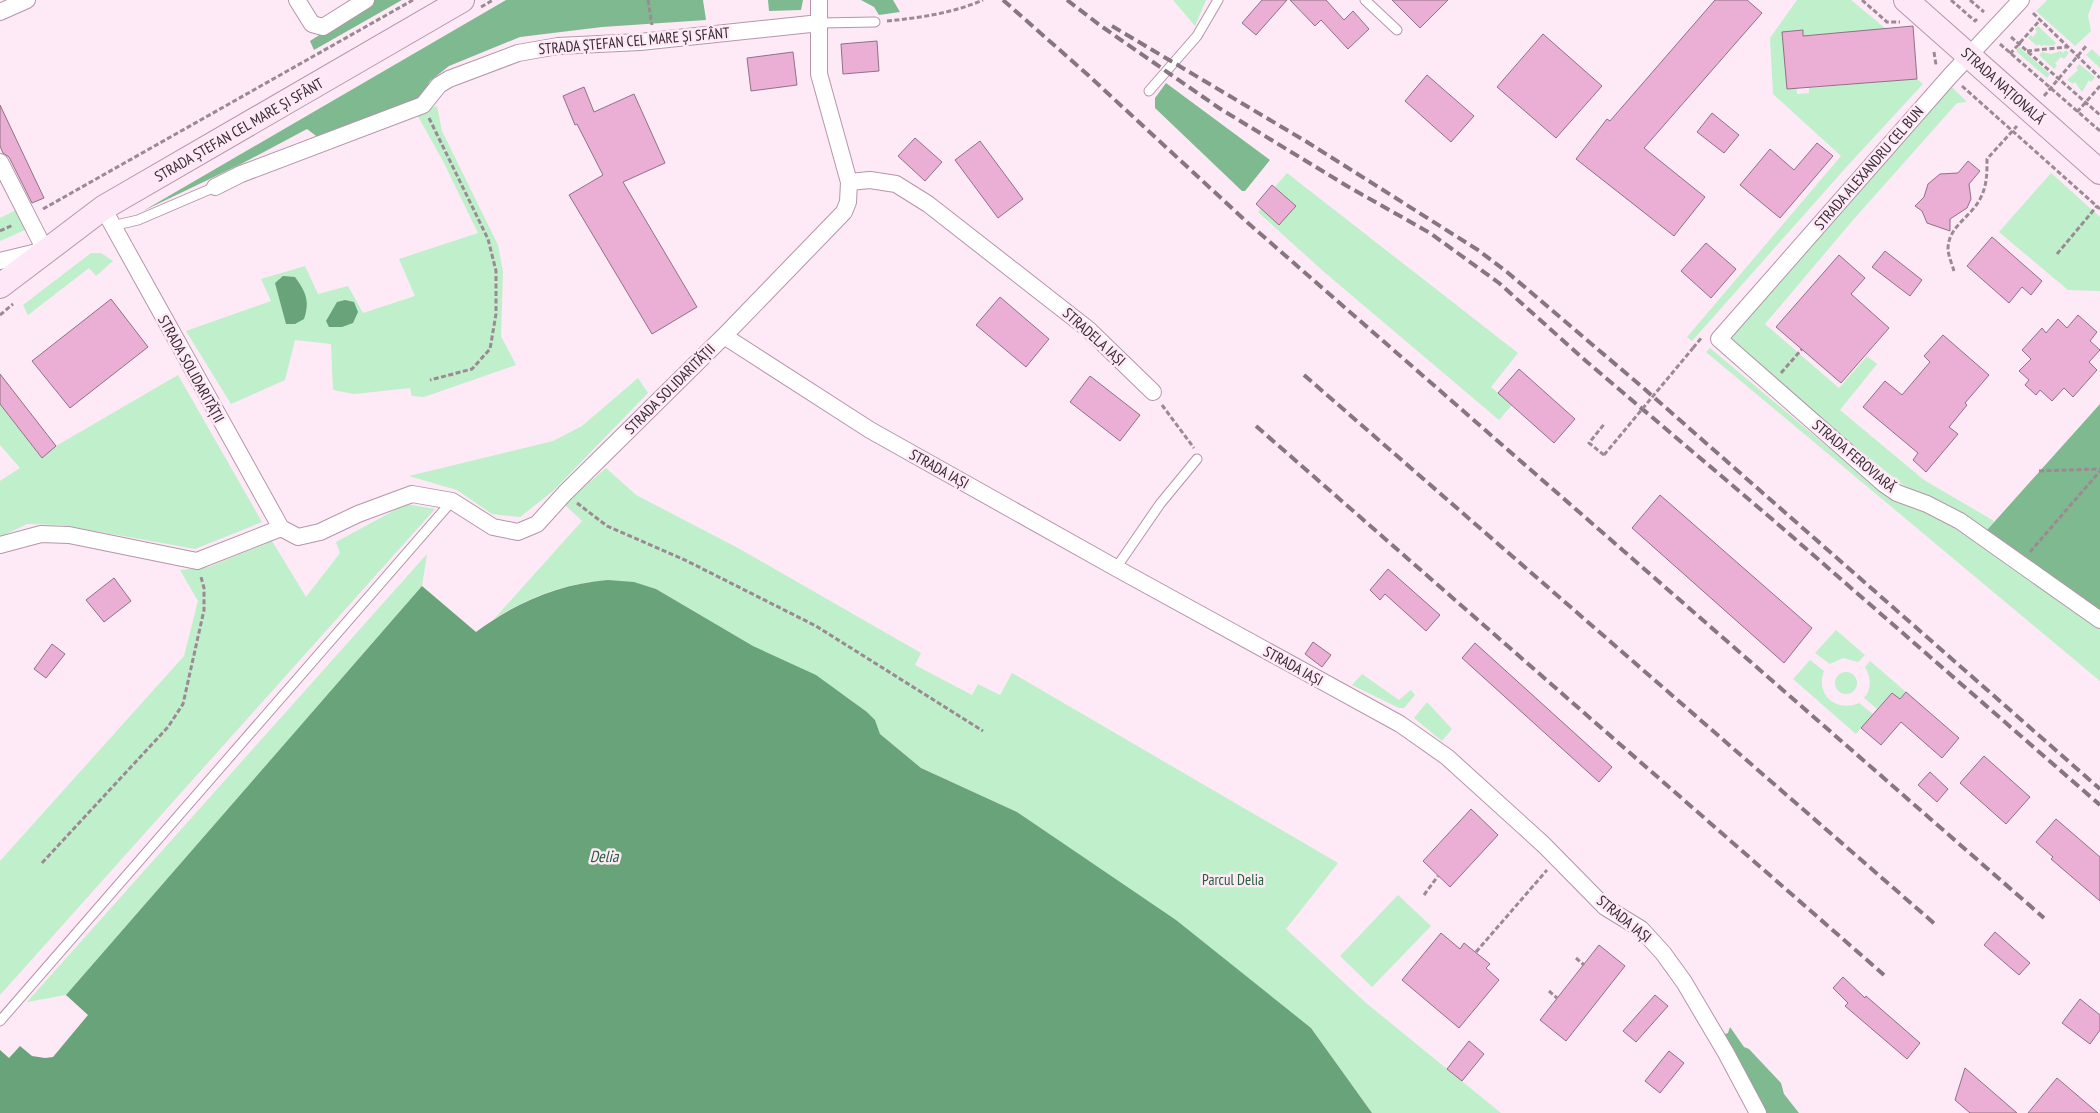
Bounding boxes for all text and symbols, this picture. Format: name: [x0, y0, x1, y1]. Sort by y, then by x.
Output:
street label: STRADA ȘTEFAN CEL MARE ȘI SFÂNT: [538, 23, 731, 58]
street label: STRADA NAȚIONALĂ: [1958, 43, 2050, 129]
street label: STRADA ȘTEFAN CEL MARE ȘI SFÂNT: [151, 73, 327, 186]
street label: STRADA ALEXANDRU CEL BUN: [1810, 102, 1927, 233]
street label: STRADELA IAȘI: [1059, 303, 1130, 370]
street label: STRADA SOLIDARITĂȚII: [154, 312, 229, 426]
street label: STRADA SOLIDARITĂȚII: [621, 340, 719, 438]
street label: STRADA FEROVIARĂ: [1809, 415, 1901, 497]
street label: STRADA IAȘI: [906, 445, 972, 493]
street label: STRADA IAȘI: [1260, 642, 1326, 690]
water label: Delia: [590, 846, 620, 866]
park label: Parcul Delia: [1202, 870, 1264, 889]
street label: STRADA IAȘI: [1593, 891, 1656, 946]

